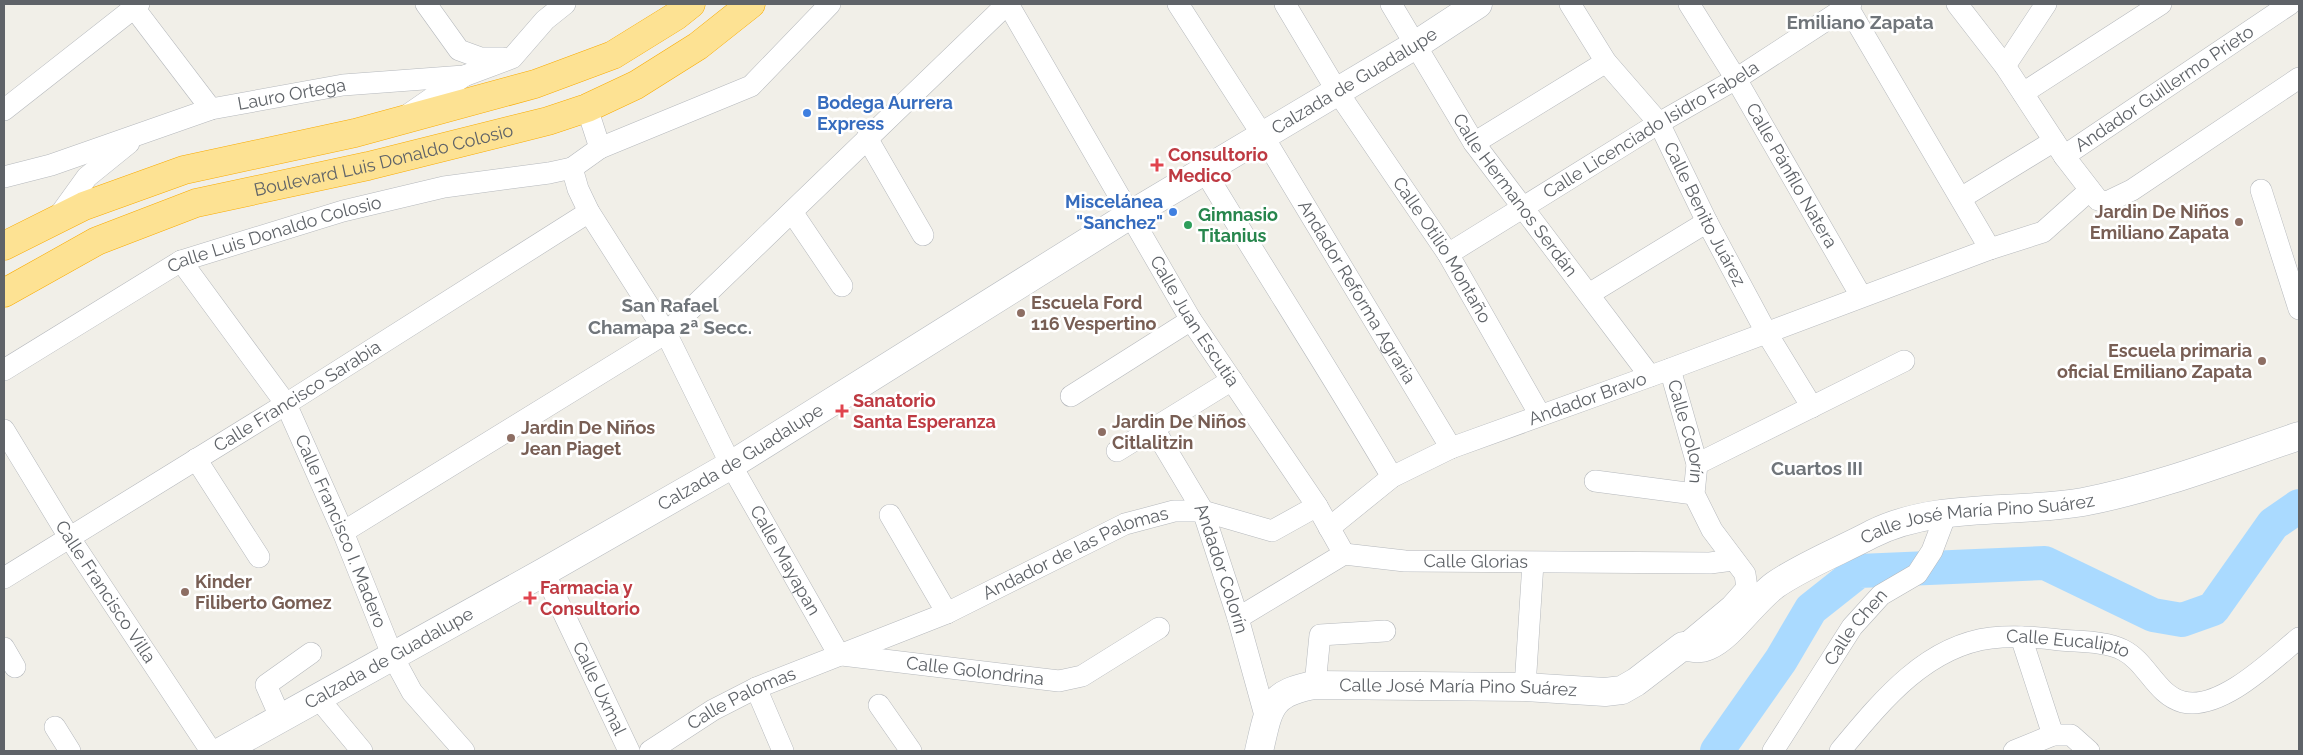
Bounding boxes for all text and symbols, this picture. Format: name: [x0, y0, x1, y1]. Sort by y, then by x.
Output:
district label: Emiliano Zapata: [1786, 11, 1934, 33]
street label: Andador Guillermo Prieto: [2071, 20, 2258, 156]
street label: Calzada de Guadalupe: [1267, 23, 1441, 138]
street label: Calle Licenciado Isidro Fabela: [1539, 56, 1762, 202]
street label: Lauro Ortega: [236, 74, 347, 114]
place label: Bodega Aurrera Express: [817, 92, 953, 134]
street label: Calle Pánfilo Natera: [1742, 99, 1842, 252]
marker: Bodega Aurrera Express: [801, 107, 813, 119]
street label: Calle Hermanos Serdán: [1449, 109, 1582, 280]
street label: Boulevard Luis Donaldo Colosio: [252, 119, 515, 200]
street label: Calle Benito Juárez: [1660, 138, 1751, 290]
place label: Consultorio Medico: [1168, 144, 1268, 186]
marker: Consultorio Medico: [1150, 158, 1164, 172]
street label: Calle Otilio Montaño: [1389, 173, 1496, 327]
street label: Calle Luis Donaldo Colosio: [163, 191, 384, 277]
place label: Miscelánea "Sanchez": [1065, 191, 1163, 233]
street label: Andador Reforma Agraria: [1294, 196, 1421, 387]
place label: Jardin De Niños Emiliano Zapata: [2090, 201, 2229, 243]
place label: Gimnasio Titanius: [1198, 204, 1278, 246]
marker: Miscelánea "Sanchez": [1167, 206, 1179, 218]
marker: Jardin De Niños Emiliano Zapata: [2233, 216, 2245, 228]
marker: Gimnasio Titanius: [1182, 219, 1194, 231]
street label: Calle Juan Escutia: [1146, 252, 1244, 390]
place label: Escuela Ford 116 Vespertino: [1031, 292, 1157, 334]
district label: San Rafael Chamapa 2ª Secc.: [588, 294, 752, 338]
marker: Escuela Ford 116 Vespertino: [1015, 307, 1027, 319]
street label: Calle Francisco Sarabia: [210, 336, 384, 456]
place label: Escuela primaria oficial Emiliano Zapata: [2057, 340, 2252, 382]
marker: Escuela primaria oficial Emiliano Zapata: [2256, 355, 2268, 367]
street label: Andador Bravo: [1526, 367, 1650, 429]
street label: Calle Colorín: [1664, 377, 1708, 485]
place label: Sanatorio Santa Esperanza: [853, 390, 996, 432]
street label: Calzada de Guadalupe: [654, 399, 827, 515]
marker: Sanatorio Santa Esperanza: [835, 404, 849, 418]
place label: Jardin De Niños Citlalitzin: [1112, 411, 1246, 453]
place label: Jardin De Niños Jean Piaget: [521, 417, 655, 459]
marker: Jardin De Niños Citlalitzin: [1096, 426, 1108, 438]
street label: Calle Francisco I. Madero: [291, 431, 391, 631]
marker: Jardin De Niños Jean Piaget: [505, 432, 517, 444]
district label: Cuartos III: [1771, 457, 1863, 479]
street label: Calle José María Pino Suárez: [1857, 489, 2096, 548]
street label: Andador Colorín: [1191, 499, 1253, 636]
street label: Calle Mayapan: [746, 501, 825, 619]
street label: Andador de las Palomas: [979, 502, 1171, 603]
street label: Calle Francisco Villa: [51, 516, 161, 667]
street label: Calle Glorias: [1423, 550, 1528, 572]
place label: Kinder Filiberto Gomez: [195, 571, 332, 613]
place label: Farmacia y Consultorio: [540, 577, 640, 619]
street label: Calle Chen: [1819, 584, 1891, 669]
marker: Kinder Filiberto Gomez: [179, 586, 191, 598]
marker: Farmacia y Consultorio: [524, 592, 536, 604]
street label: Calzada de Guadalupe: [301, 602, 477, 713]
street label: Calle Eucalipto: [2006, 625, 2134, 662]
street label: Calle Uxmal: [569, 638, 631, 739]
street label: Calle Golondrina: [905, 652, 1045, 689]
street label: Calle Palomas: [683, 662, 799, 734]
street label: Calle José María Pino Suárez: [1339, 674, 1578, 700]

